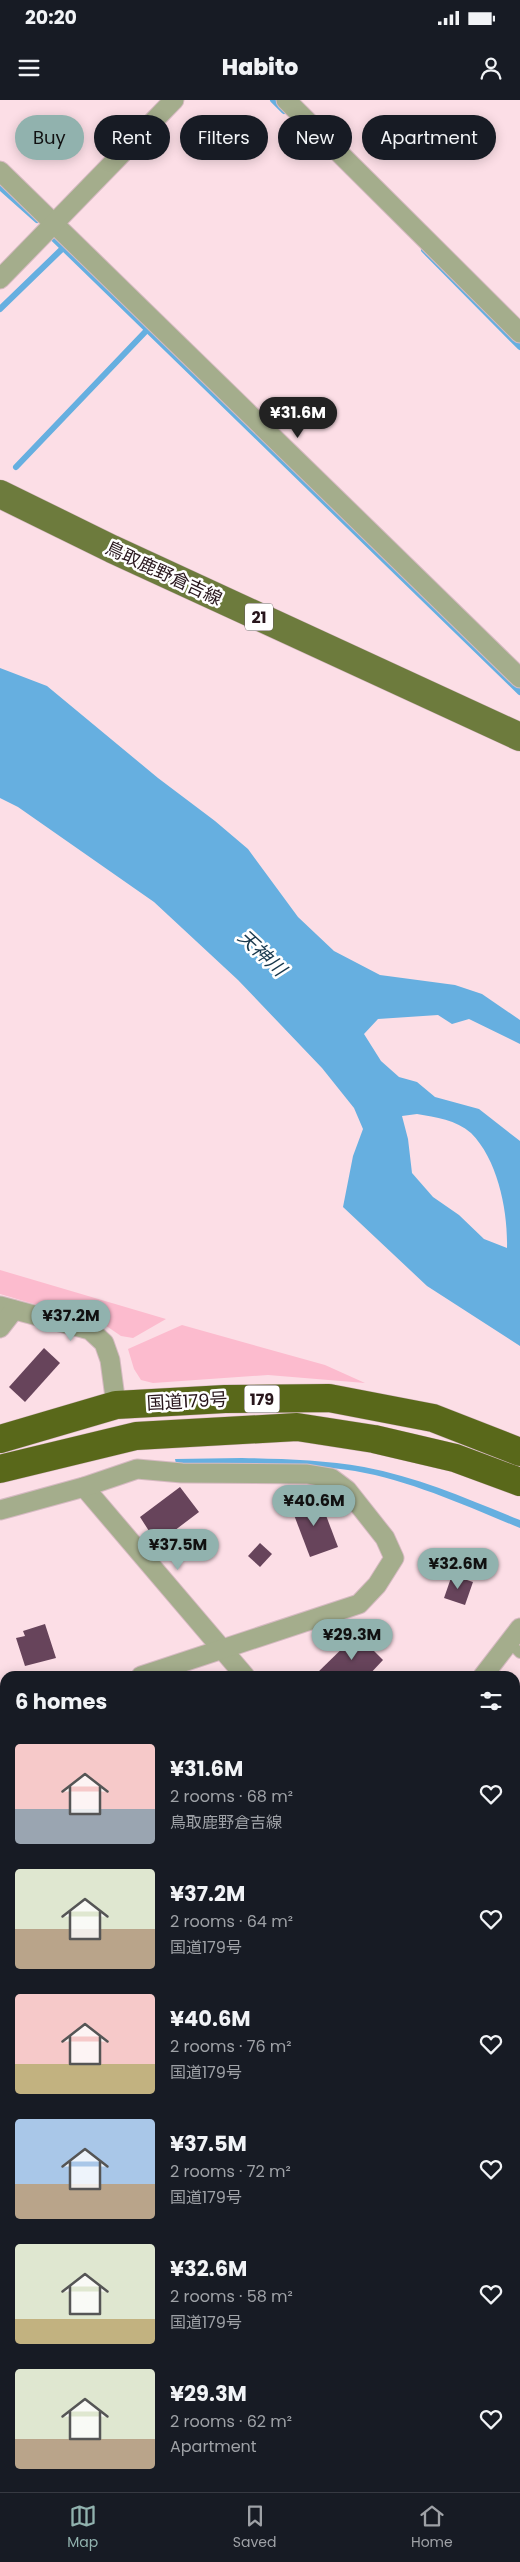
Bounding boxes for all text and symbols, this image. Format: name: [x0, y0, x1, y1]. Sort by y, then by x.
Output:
text: 20:20: [25, 4, 77, 31]
text: Habito: [222, 52, 298, 83]
icon: menu: [15, 54, 43, 82]
icon: person: [477, 54, 505, 82]
chip: Buy: [15, 115, 84, 160]
chip: Rent: [94, 115, 170, 160]
chip: Filters: [180, 115, 268, 160]
chip: New: [278, 115, 352, 160]
chip: Apartment: [362, 115, 496, 160]
pin: ¥31.6M: [257, 396, 339, 439]
text: ¥31.6M: [270, 401, 326, 424]
street label: 鳥取鹿野倉吉線: [102, 535, 226, 611]
road number: 21: [245, 604, 273, 630]
water label: 天神川: [232, 924, 294, 984]
pin: ¥37.2M: [30, 1300, 112, 1342]
text: ¥37.2M: [42, 1304, 100, 1327]
street label: 国道179号: [146, 1386, 228, 1416]
road number: 179: [244, 1386, 280, 1412]
pin: ¥40.6M: [273, 1484, 355, 1527]
text: ¥40.6M: [283, 1489, 345, 1512]
pin: ¥37.5M: [137, 1528, 219, 1571]
text: ¥37.5M: [149, 1533, 207, 1556]
pin: ¥32.6M: [417, 1548, 499, 1590]
text: ¥32.6M: [429, 1552, 487, 1575]
pin: ¥29.3M: [311, 1618, 393, 1661]
text: ¥29.3M: [323, 1623, 381, 1646]
text: 6 homes: [15, 1687, 107, 1716]
icon: filters: [477, 1687, 505, 1715]
text: ¥31.6M: [170, 1754, 243, 1783]
icon: home: [55, 1764, 115, 1824]
icon: heart: [477, 1780, 505, 1808]
text: 2 rooms · 68 m²: [170, 1785, 293, 1808]
text: 鳥取鹿野倉吉線: [170, 1811, 282, 1834]
text: ¥37.2M: [170, 1879, 245, 1908]
icon: home: [55, 1889, 115, 1949]
icon: heart: [477, 1905, 505, 1933]
text: 2 rooms · 64 m²: [170, 1910, 293, 1933]
text: 国道179号: [170, 1936, 242, 1959]
text: ¥40.6M: [170, 2004, 251, 2033]
icon: home: [55, 2014, 115, 2074]
icon: heart: [477, 2030, 505, 2058]
text: 2 rooms · 76 m²: [170, 2035, 292, 2058]
text: 国道179号: [170, 2061, 242, 2084]
text: ¥37.5M: [170, 2129, 247, 2158]
icon: home: [55, 2139, 115, 2199]
icon: heart: [477, 2155, 505, 2183]
text: 2 rooms · 72 m²: [170, 2160, 291, 2183]
text: 国道179号: [170, 2186, 242, 2209]
text: ¥32.6M: [170, 2254, 247, 2283]
icon: home: [55, 2264, 115, 2324]
icon: heart: [477, 2280, 505, 2308]
text: 2 rooms · 58 m²: [170, 2285, 293, 2308]
text: 国道179号: [170, 2311, 242, 2334]
text: ¥29.3M: [170, 2379, 247, 2408]
icon: home: [55, 2389, 115, 2449]
icon: heart: [477, 2405, 505, 2433]
text: 2 rooms · 62 m²: [170, 2410, 292, 2433]
text: Apartment: [170, 2435, 257, 2458]
tab: Map: [67, 2502, 98, 2553]
tab: Saved: [233, 2502, 276, 2553]
tab: Home: [411, 2502, 453, 2553]

